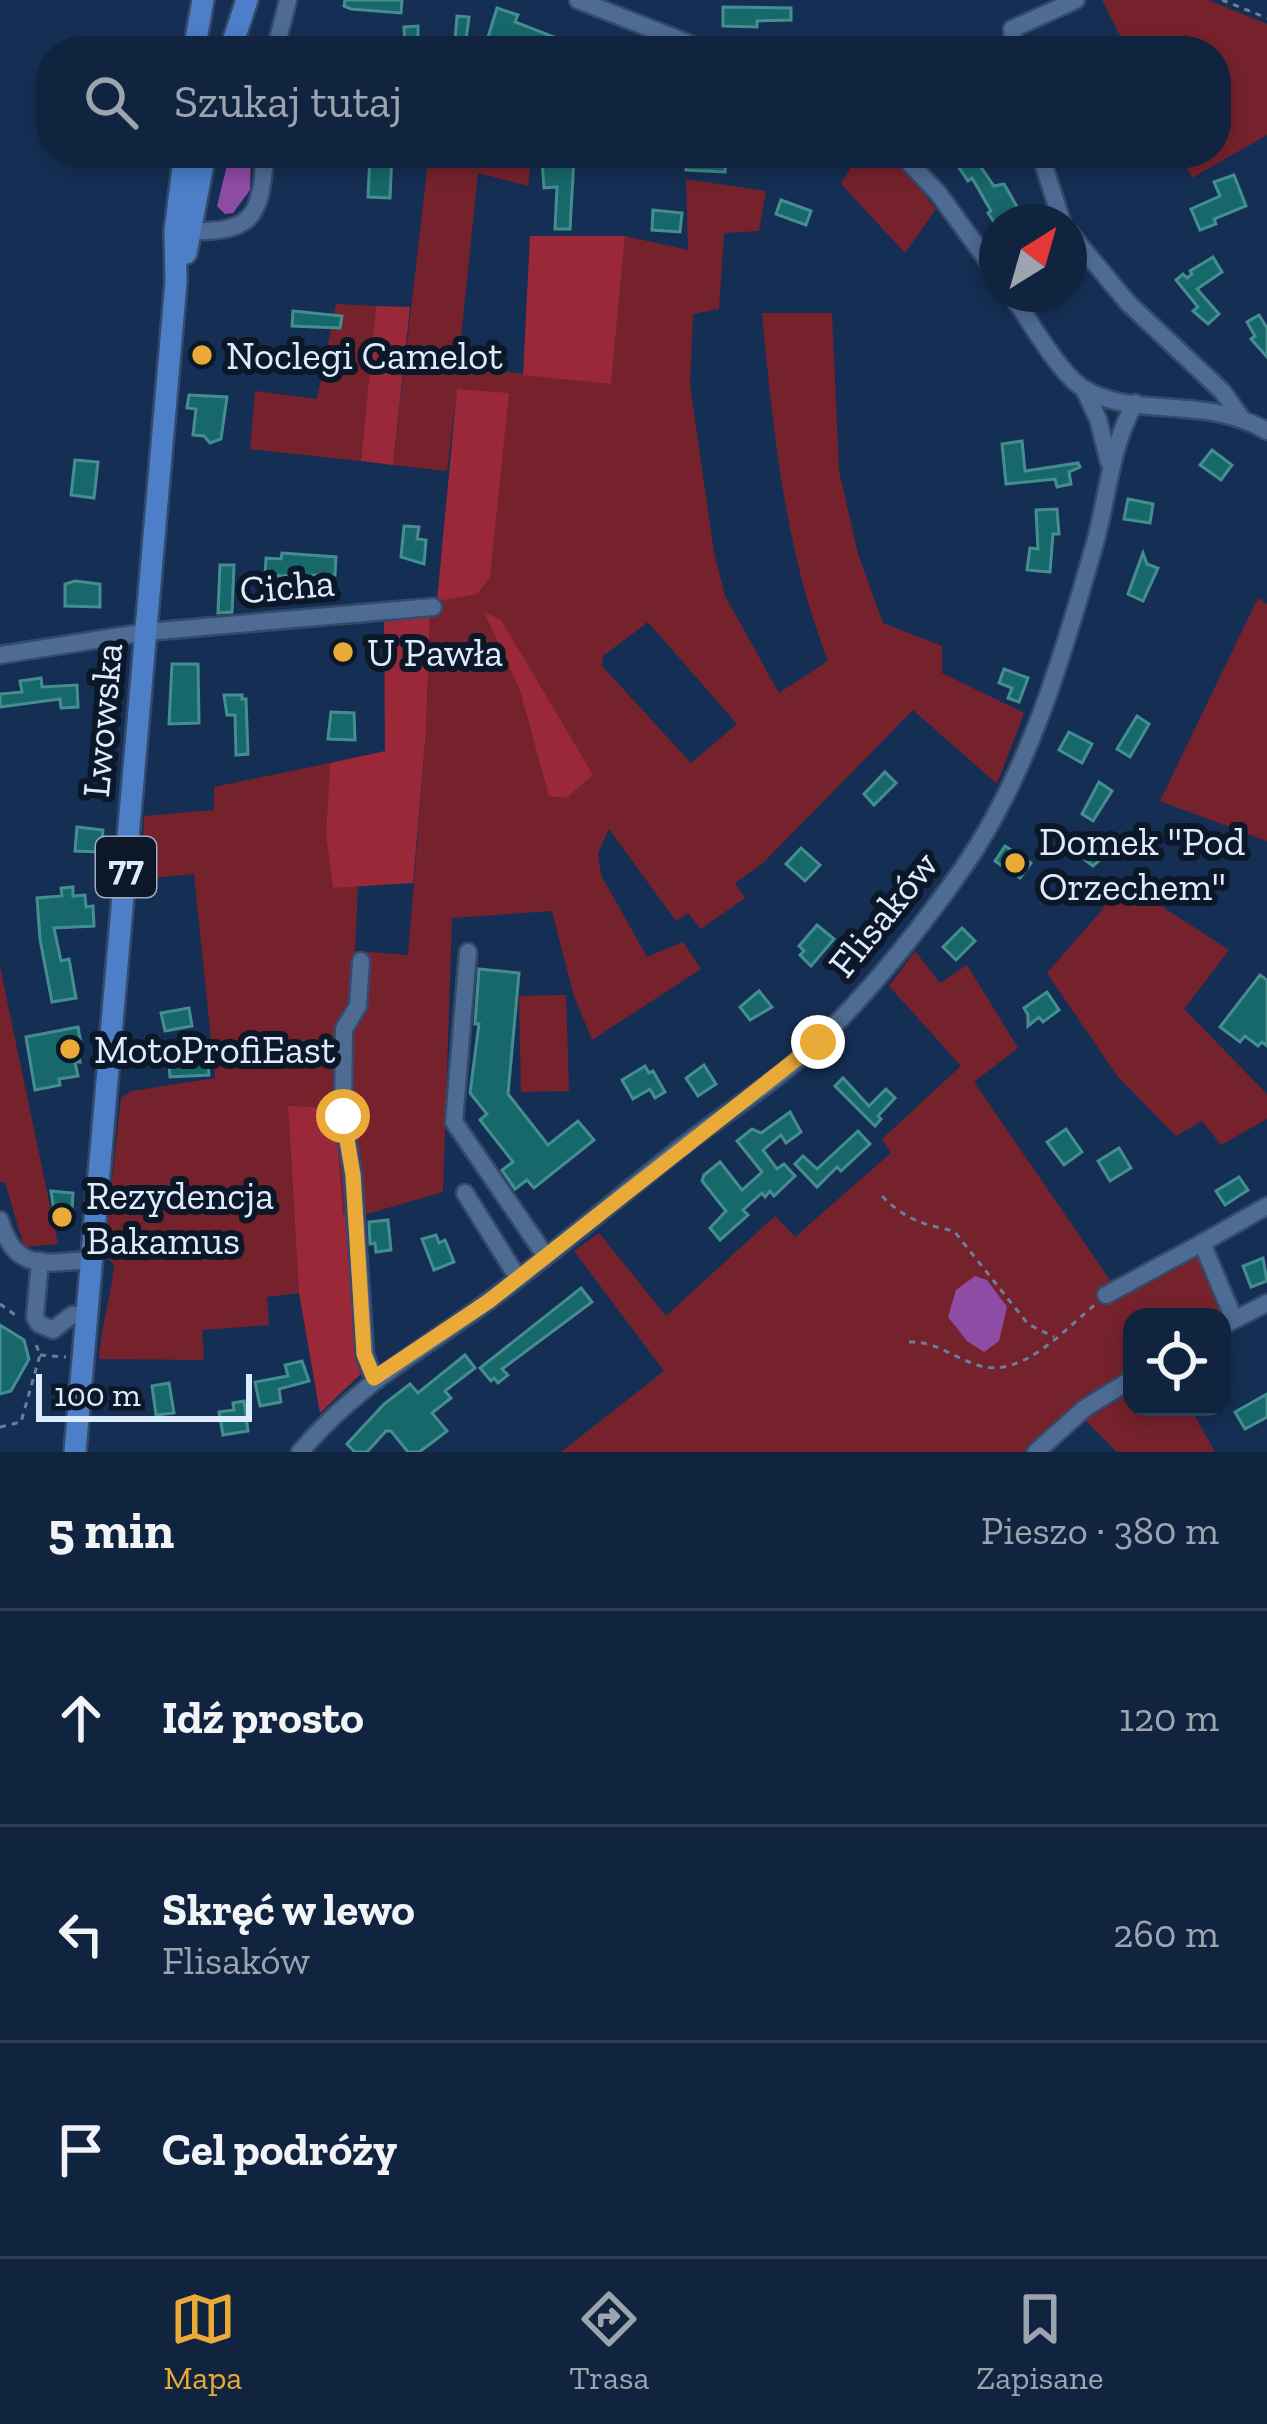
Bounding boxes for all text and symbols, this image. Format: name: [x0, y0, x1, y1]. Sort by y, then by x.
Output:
search box: [36, 36, 1231, 168]
icon: search: [78, 69, 144, 135]
text: Szukaj tutaj: [174, 75, 402, 129]
north arrow: [979, 204, 1087, 312]
place label: Noclegi Camelot: [226, 332, 503, 379]
marker: Noclegi Camelot: [189, 342, 215, 368]
street label: Cicha: [238, 558, 336, 614]
place label: U Pawła: [367, 629, 503, 676]
marker: U Pawła: [330, 639, 356, 665]
street label: Lwowska: [72, 641, 132, 799]
place label: Domek "Pod Orzechem": [1039, 818, 1245, 910]
road number: 77: [96, 837, 156, 897]
street label: Flisaków: [818, 842, 948, 986]
marker: Domek "Pod Orzechem": [1002, 850, 1028, 876]
route end: [791, 1015, 845, 1069]
place label: MotoProfiEast: [94, 1026, 336, 1073]
marker: MotoProfiEast: [57, 1036, 83, 1062]
route start: [316, 1089, 370, 1143]
place label: Rezydencja Bakamus: [86, 1172, 274, 1264]
marker: Rezydencja Bakamus: [49, 1204, 75, 1230]
map controls: [1123, 1308, 1231, 1416]
button: locate: [1123, 1308, 1231, 1416]
scale bar: [36, 1368, 252, 1421]
text: 100 m: [54, 1375, 141, 1414]
text: 5 min: [48, 1500, 174, 1561]
text: Pieszo · 380 m: [981, 1507, 1219, 1554]
icon: ahead: [48, 1685, 114, 1751]
text: Idź prosto: [162, 1691, 364, 1745]
text: 120 m: [1119, 1694, 1219, 1741]
text: Skręć w lewo: [162, 1883, 415, 1937]
icon: left: [48, 1901, 114, 1967]
text: 260 m: [1113, 1910, 1219, 1957]
text: Flisaków: [162, 1937, 310, 1984]
icon: arrive: [48, 2117, 114, 2183]
text: Cel podróży: [162, 2123, 397, 2177]
tab: Mapa: [163, 2286, 242, 2397]
tab: Trasa: [569, 2286, 649, 2397]
tab: Zapisane: [976, 2286, 1104, 2397]

